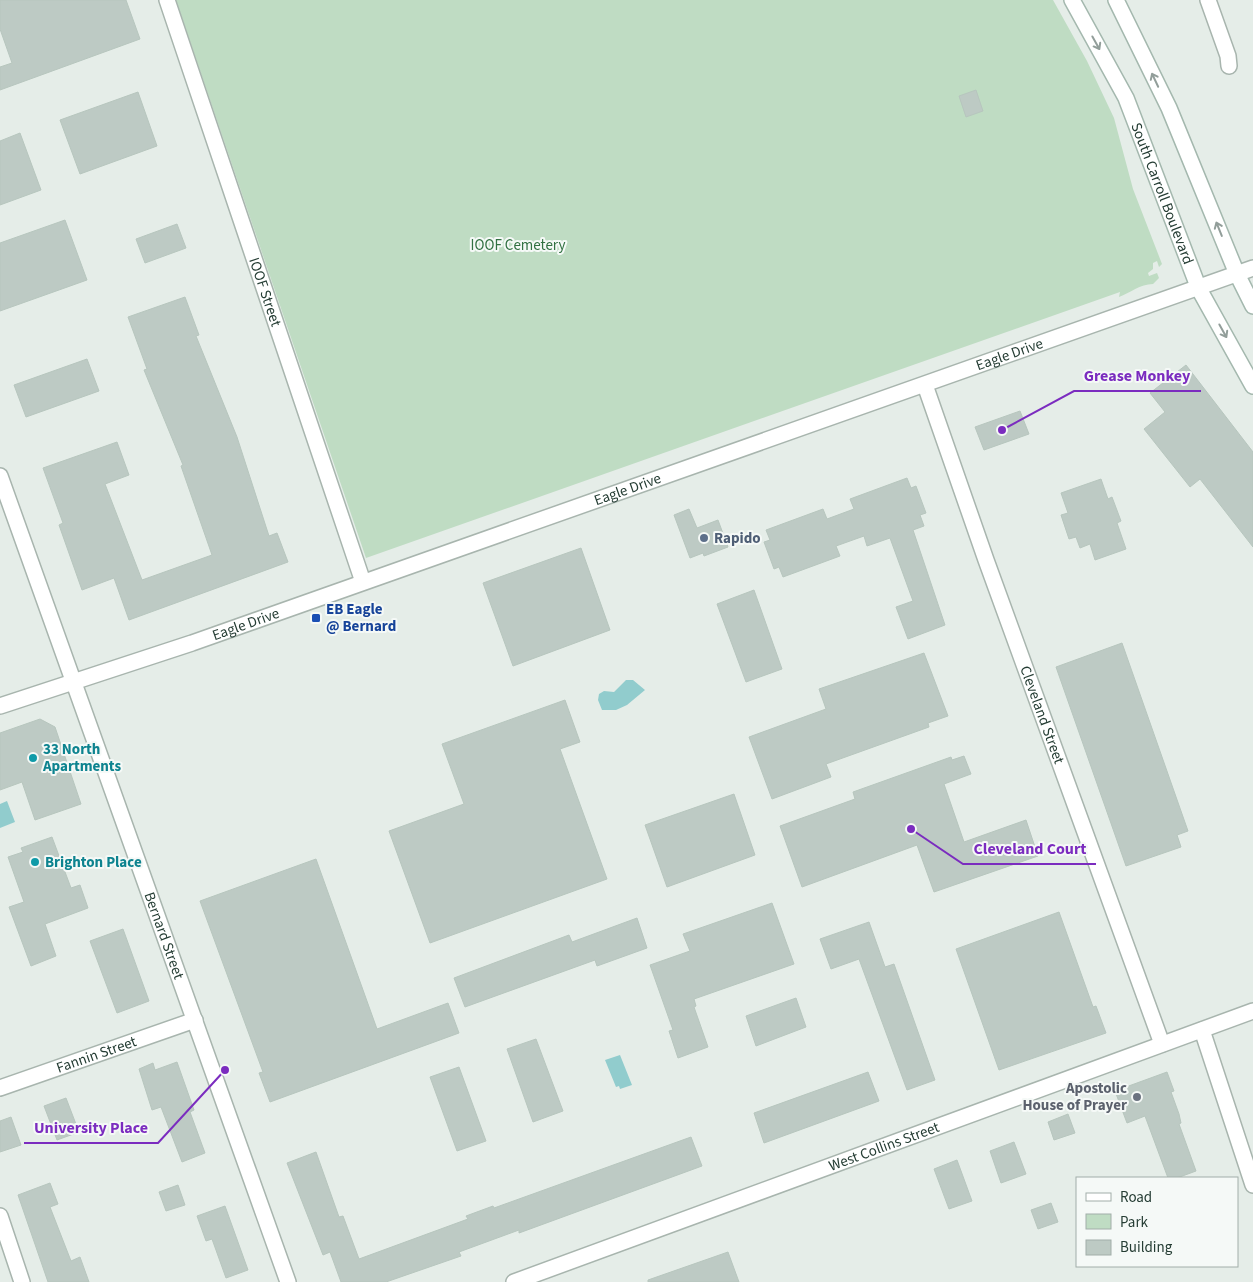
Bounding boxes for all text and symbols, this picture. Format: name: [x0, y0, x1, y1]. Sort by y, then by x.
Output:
one-way arrow: [1091, 35, 1101, 50]
one-way arrow: [1150, 73, 1159, 88]
street label: South Carroll Boulevard: [1125, 120, 1199, 267]
one-way arrow: [1213, 222, 1223, 237]
park label: IOOF Cemetery: [471, 235, 565, 256]
street label: IOOF Street: [243, 255, 286, 329]
one-way arrow: [1219, 323, 1228, 338]
street label: Eagle Drive: [973, 333, 1046, 376]
callout: Grease Monkey: [1074, 360, 1201, 391]
text: Grease Monkey: [1084, 365, 1191, 387]
street label: Eagle Drive: [591, 468, 664, 511]
place label: Rapido: [714, 528, 761, 549]
marker: Rapido: [698, 532, 710, 544]
place label: EB Eagle @ Bernard: [326, 599, 396, 637]
street label: Eagle Drive: [209, 603, 282, 646]
marker: EB Eagle @ Bernard: [310, 612, 322, 624]
street label: Cleveland Street: [1014, 663, 1069, 767]
place label: 33 North Apartments: [42, 739, 121, 777]
marker: 33 North Apartments: [27, 752, 39, 764]
callout: Cleveland Court: [963, 833, 1096, 864]
text: Cleveland Court: [974, 838, 1086, 860]
place label: Brighton Place: [45, 852, 142, 873]
marker: Brighton Place: [29, 856, 41, 868]
street label: Bernard Street: [138, 889, 189, 982]
street label: Fannin Street: [54, 1031, 139, 1079]
place label: Apostolic House of Prayer: [1022, 1078, 1127, 1116]
marker: Apostolic House of Prayer: [1131, 1091, 1143, 1103]
callout: University Place: [24, 1112, 158, 1143]
text: University Place: [34, 1117, 148, 1139]
street label: West Collins Street: [826, 1117, 942, 1177]
legend: [1076, 1177, 1238, 1267]
text: Road: [1120, 1187, 1152, 1208]
text: Park: [1120, 1212, 1149, 1233]
text: Building: [1120, 1237, 1173, 1258]

